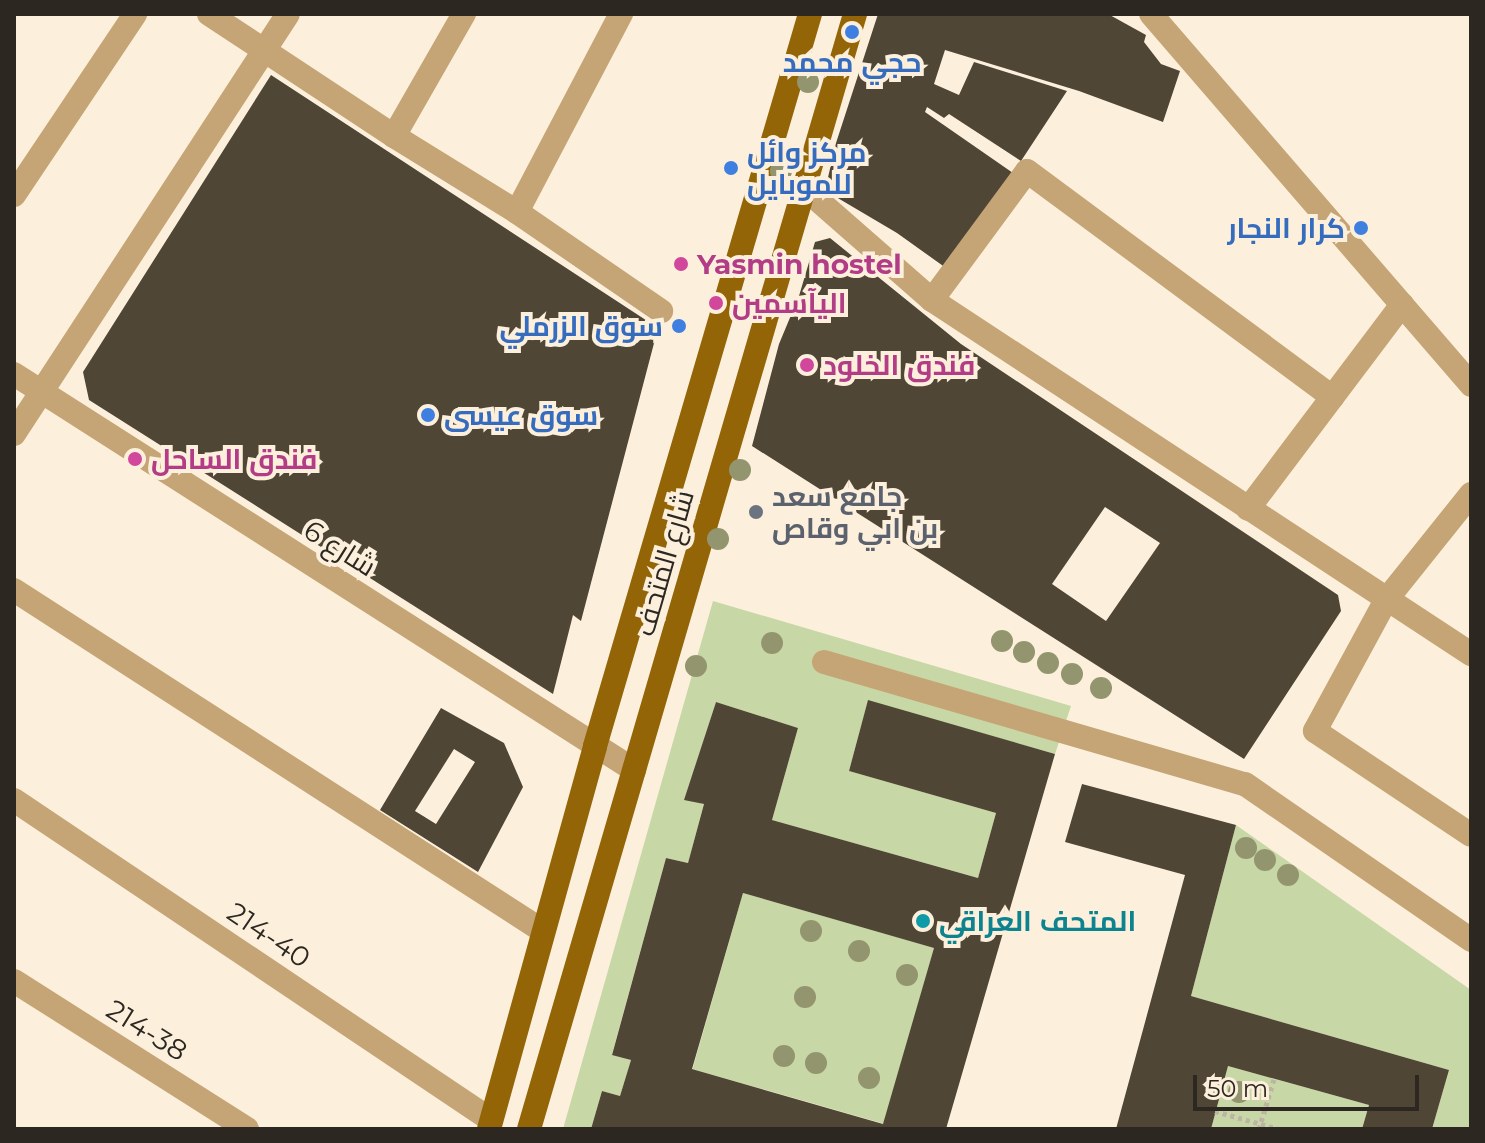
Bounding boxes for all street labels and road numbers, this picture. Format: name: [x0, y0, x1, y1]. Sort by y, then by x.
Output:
street label: شارع المتحف: [627, 486, 701, 640]
street label: شارع 6: [298, 513, 382, 583]
street label: 214-40: [221, 895, 317, 975]
street label: 214-38: [101, 992, 193, 1068]

